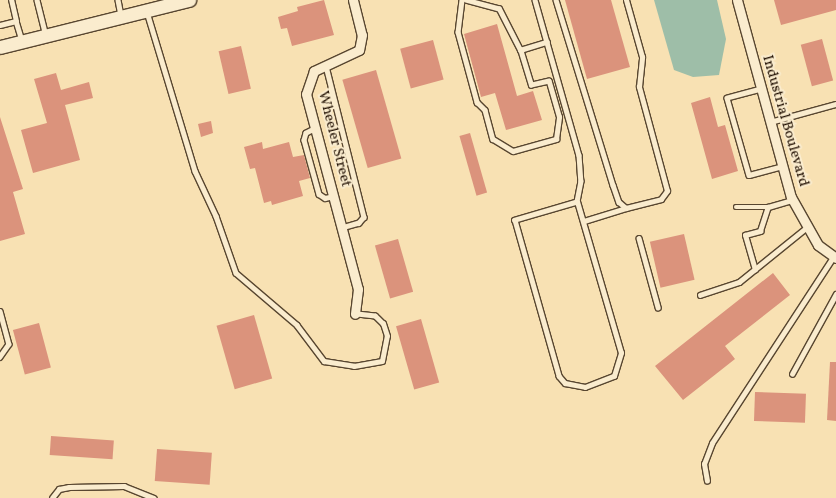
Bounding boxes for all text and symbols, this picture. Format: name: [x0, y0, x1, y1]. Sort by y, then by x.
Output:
street label: Industrial Boulevard: [758, 53, 812, 189]
street label: Wheeler Street: [313, 89, 355, 189]

